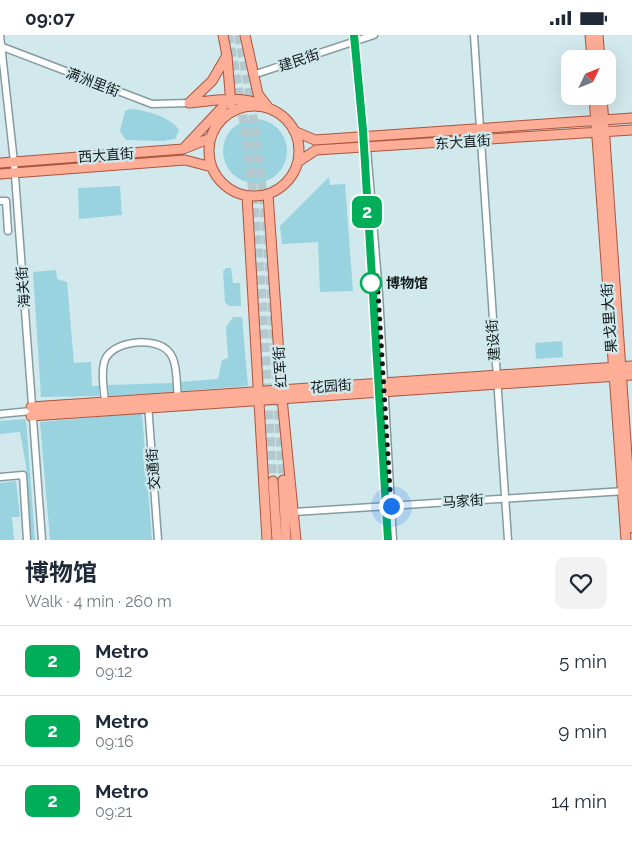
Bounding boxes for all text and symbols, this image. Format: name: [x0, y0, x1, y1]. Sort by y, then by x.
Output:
text: 09:07: [25, 7, 75, 29]
street label: 建民街: [277, 46, 321, 74]
north arrow: [561, 50, 616, 105]
map controls: [561, 50, 616, 105]
street label: 满洲里街: [64, 64, 122, 100]
street label: 东大直街: [435, 132, 491, 152]
street label: 西大直街: [78, 145, 134, 165]
line badge: 2: [351, 196, 383, 228]
text: 2: [362, 201, 372, 222]
street label: 海关街: [14, 265, 32, 309]
marker: 博物馆: [360, 272, 382, 294]
place label: 博物馆: [386, 275, 428, 291]
street label: 果戈里大街: [599, 283, 619, 353]
street label: 建设街: [484, 318, 502, 362]
street label: 红军街: [271, 345, 289, 389]
street label: 花园街: [309, 377, 353, 395]
street label: 交通街: [144, 447, 162, 491]
street label: 马家街: [441, 492, 485, 510]
your location: [379, 494, 404, 519]
button: heart: [555, 557, 607, 609]
text: 博物馆: [25, 558, 97, 587]
text: Walk · 4 min · 260 m: [25, 592, 172, 611]
text: Metro: [95, 640, 149, 662]
text: 2: [47, 650, 58, 671]
text: 5 min: [559, 650, 607, 672]
text: 09:12: [95, 662, 132, 681]
text: Metro: [95, 710, 149, 732]
text: 2: [47, 720, 58, 741]
text: 9 min: [558, 720, 607, 742]
text: 09:16: [95, 732, 134, 751]
text: Metro: [95, 780, 149, 802]
text: 2: [47, 790, 58, 811]
text: 14 min: [551, 790, 607, 812]
text: 09:21: [95, 802, 132, 821]

